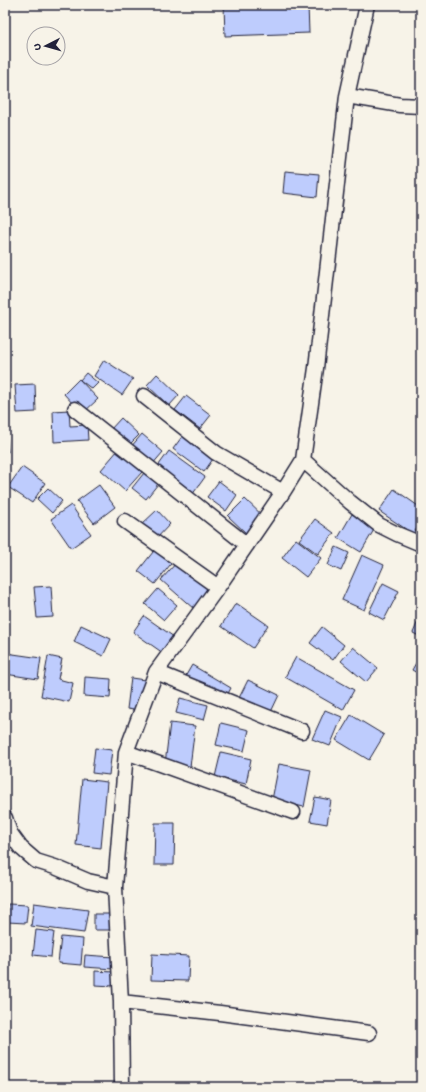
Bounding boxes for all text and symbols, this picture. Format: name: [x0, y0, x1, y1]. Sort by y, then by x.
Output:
north arrow: [26, 26, 66, 66]
text: U: [32, 42, 44, 51]

